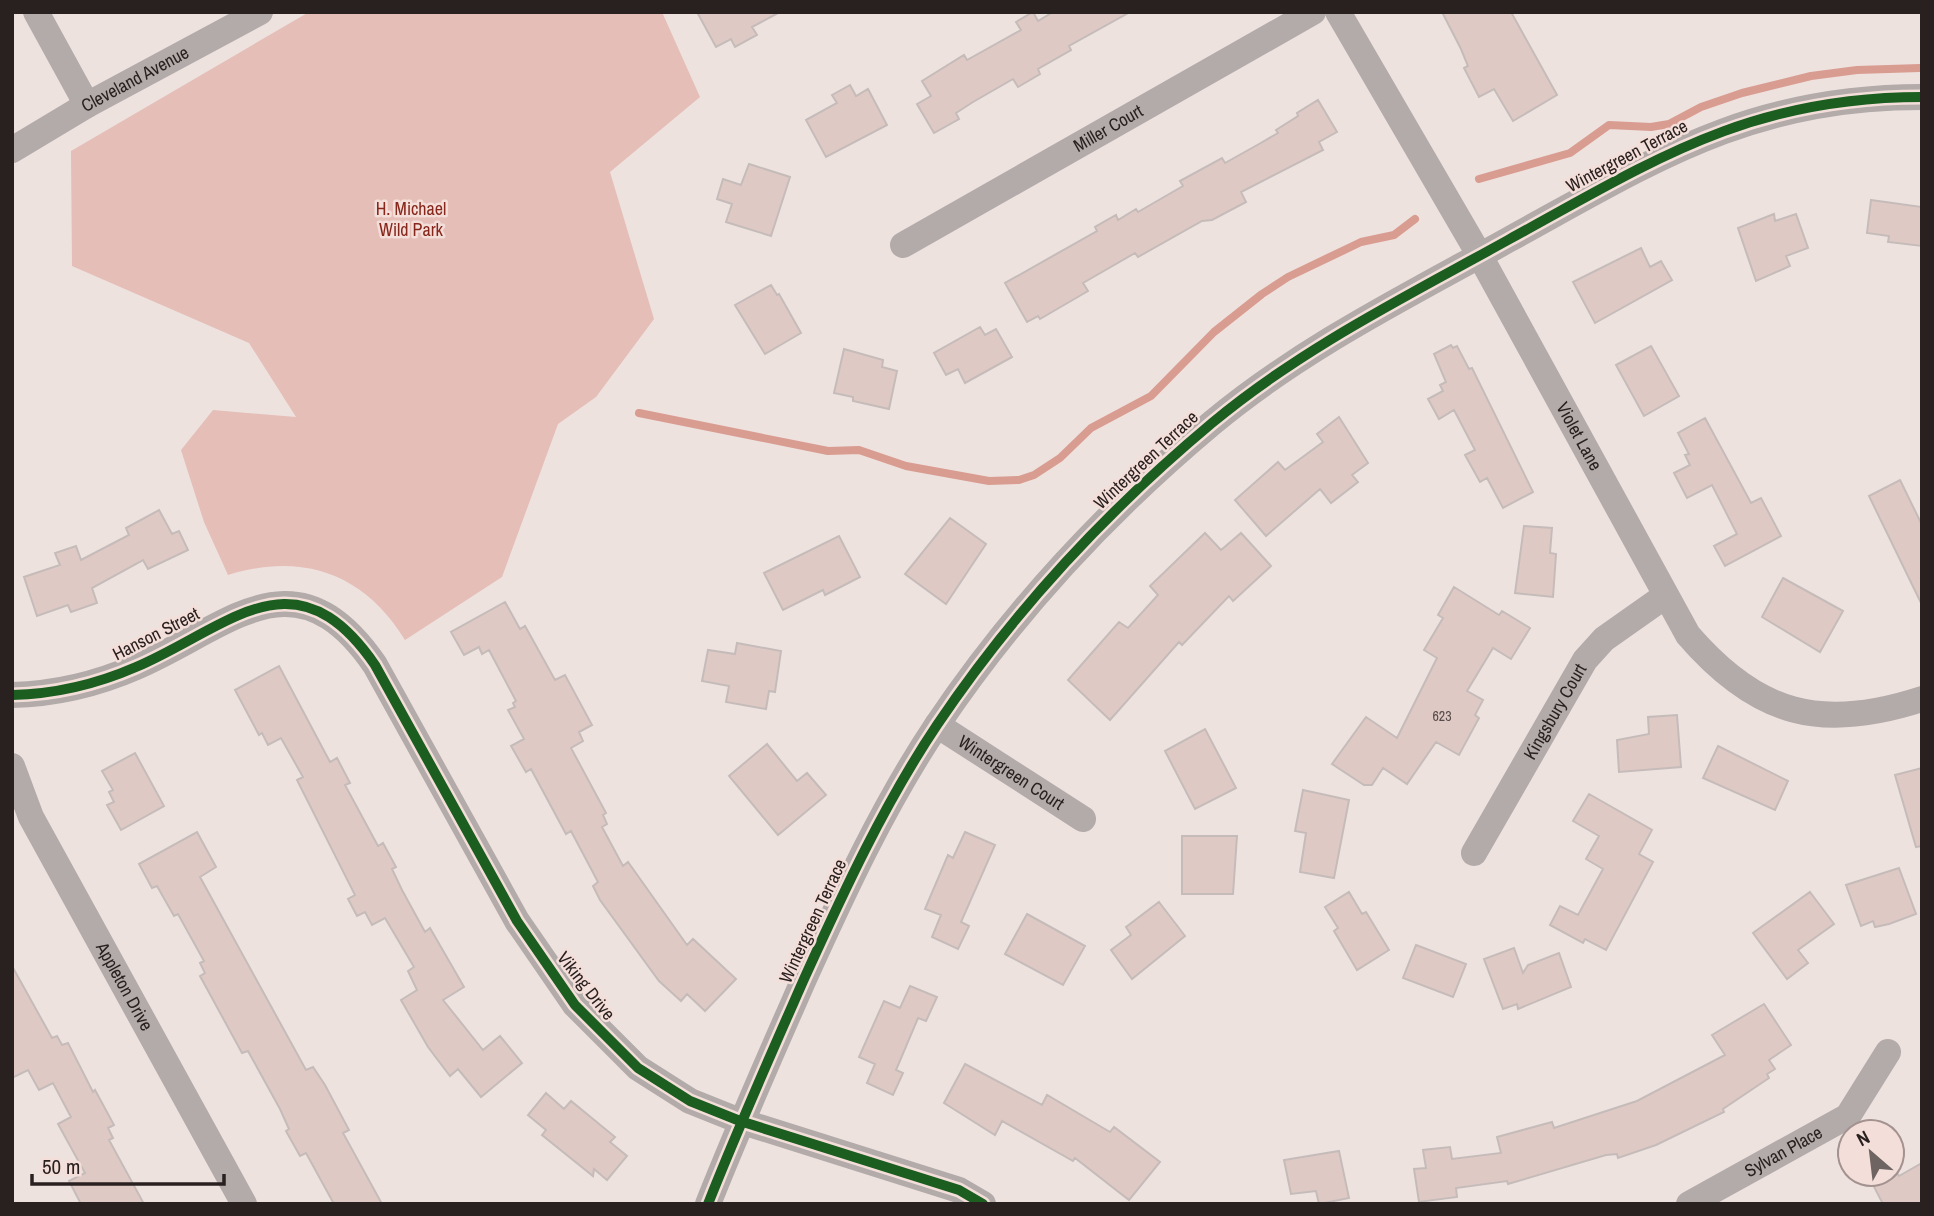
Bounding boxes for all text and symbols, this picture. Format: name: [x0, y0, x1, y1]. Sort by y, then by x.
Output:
street label: Cleveland Avenue: [77, 40, 193, 118]
street label: Miller Court: [1069, 98, 1147, 158]
street label: Wintergreen Terrace: [1562, 113, 1692, 198]
park label: H. Michael Wild Park: [376, 196, 446, 242]
street label: Violet Lane: [1551, 397, 1608, 475]
street label: Wintergreen Terrace: [1088, 405, 1203, 515]
street label: Hanson Street: [108, 601, 203, 666]
street label: Kingsbury Court: [1517, 659, 1592, 764]
house number: 623: [1432, 707, 1452, 725]
street label: Wintergreen Court: [953, 729, 1069, 816]
street label: Wintergreen Terrace: [773, 855, 852, 987]
street label: Appleton Drive: [90, 937, 159, 1035]
street label: Viking Drive: [552, 946, 621, 1025]
north arrow: [1836, 1118, 1906, 1188]
street label: Sylvan Place: [1740, 1120, 1827, 1183]
text: N: [1852, 1124, 1874, 1152]
scale bar: [32, 1142, 224, 1186]
text: 50 m: [42, 1152, 80, 1181]

